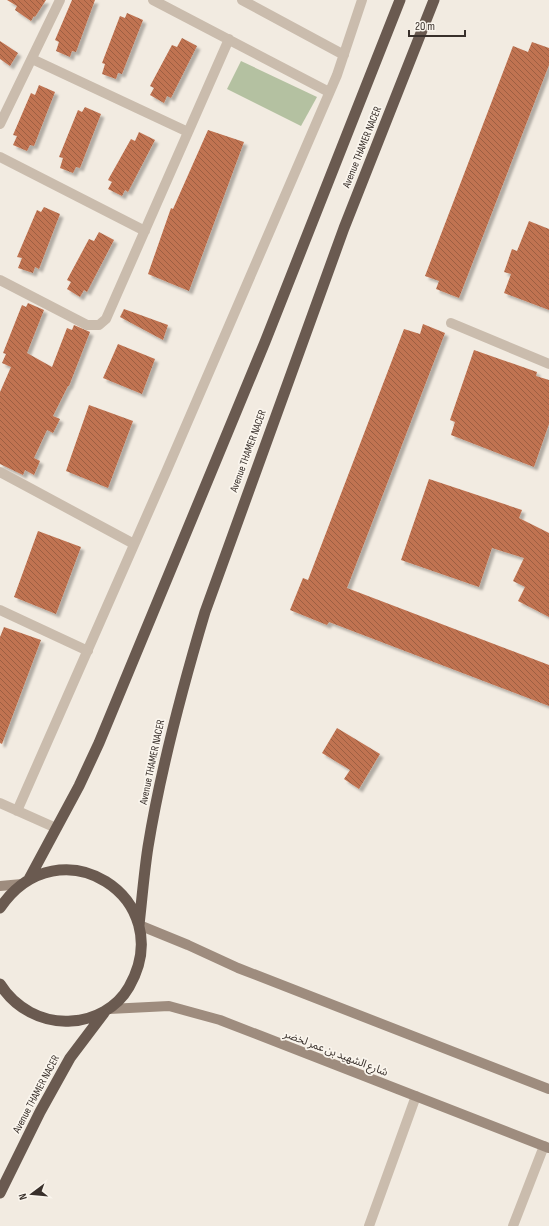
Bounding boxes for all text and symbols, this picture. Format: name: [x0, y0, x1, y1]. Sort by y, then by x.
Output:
scale bar: [409, 12, 465, 38]
text: 20 m: [415, 19, 435, 34]
street label: Avenue THAMER NACER: [339, 104, 384, 190]
street label: Avenue THAMER NACER: [227, 408, 269, 495]
street label: Avenue THAMER NACER: [136, 718, 167, 807]
street label: شارع الشهيد بن عمر لخضر: [281, 1027, 390, 1080]
street label: Avenue THAMER NACER: [9, 1053, 62, 1136]
north arrow: [12, 1174, 52, 1214]
text: N: [16, 1192, 30, 1201]

